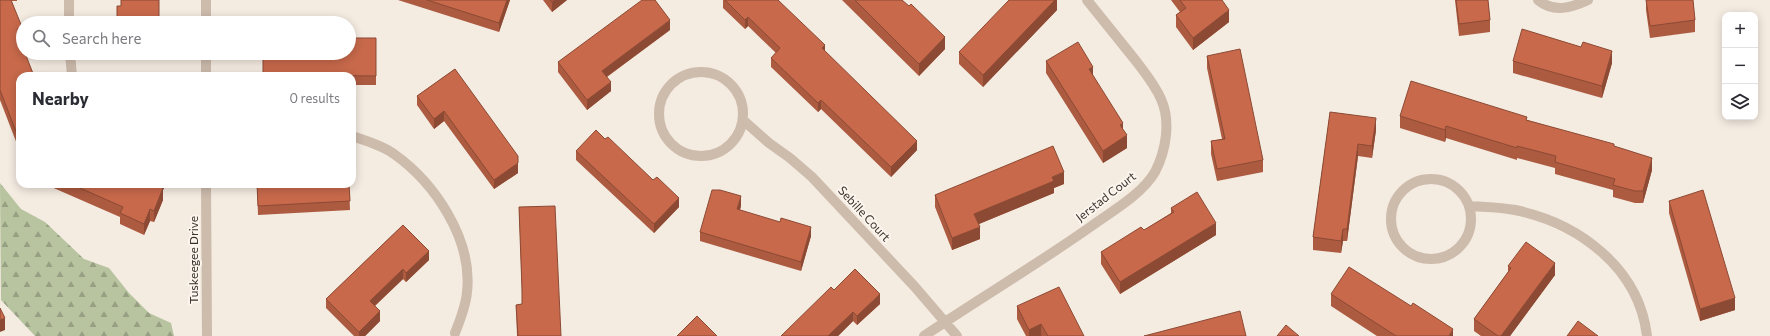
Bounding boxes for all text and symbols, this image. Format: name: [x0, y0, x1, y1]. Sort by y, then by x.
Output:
map controls: [1722, 12, 1758, 120]
button: +: [1722, 12, 1758, 48]
search box: [16, 16, 356, 60]
icon: search: [30, 27, 52, 49]
text: Search here: [62, 29, 141, 47]
button: −: [1722, 48, 1758, 84]
button: layers: [1722, 84, 1758, 120]
text: Nearby: [32, 88, 89, 109]
text: 0 results: [289, 90, 340, 106]
street label: Jerstad Court: [1073, 168, 1139, 225]
street label: Sebille Court: [836, 183, 894, 244]
street label: Tuskeegee Drive: [186, 216, 200, 304]

